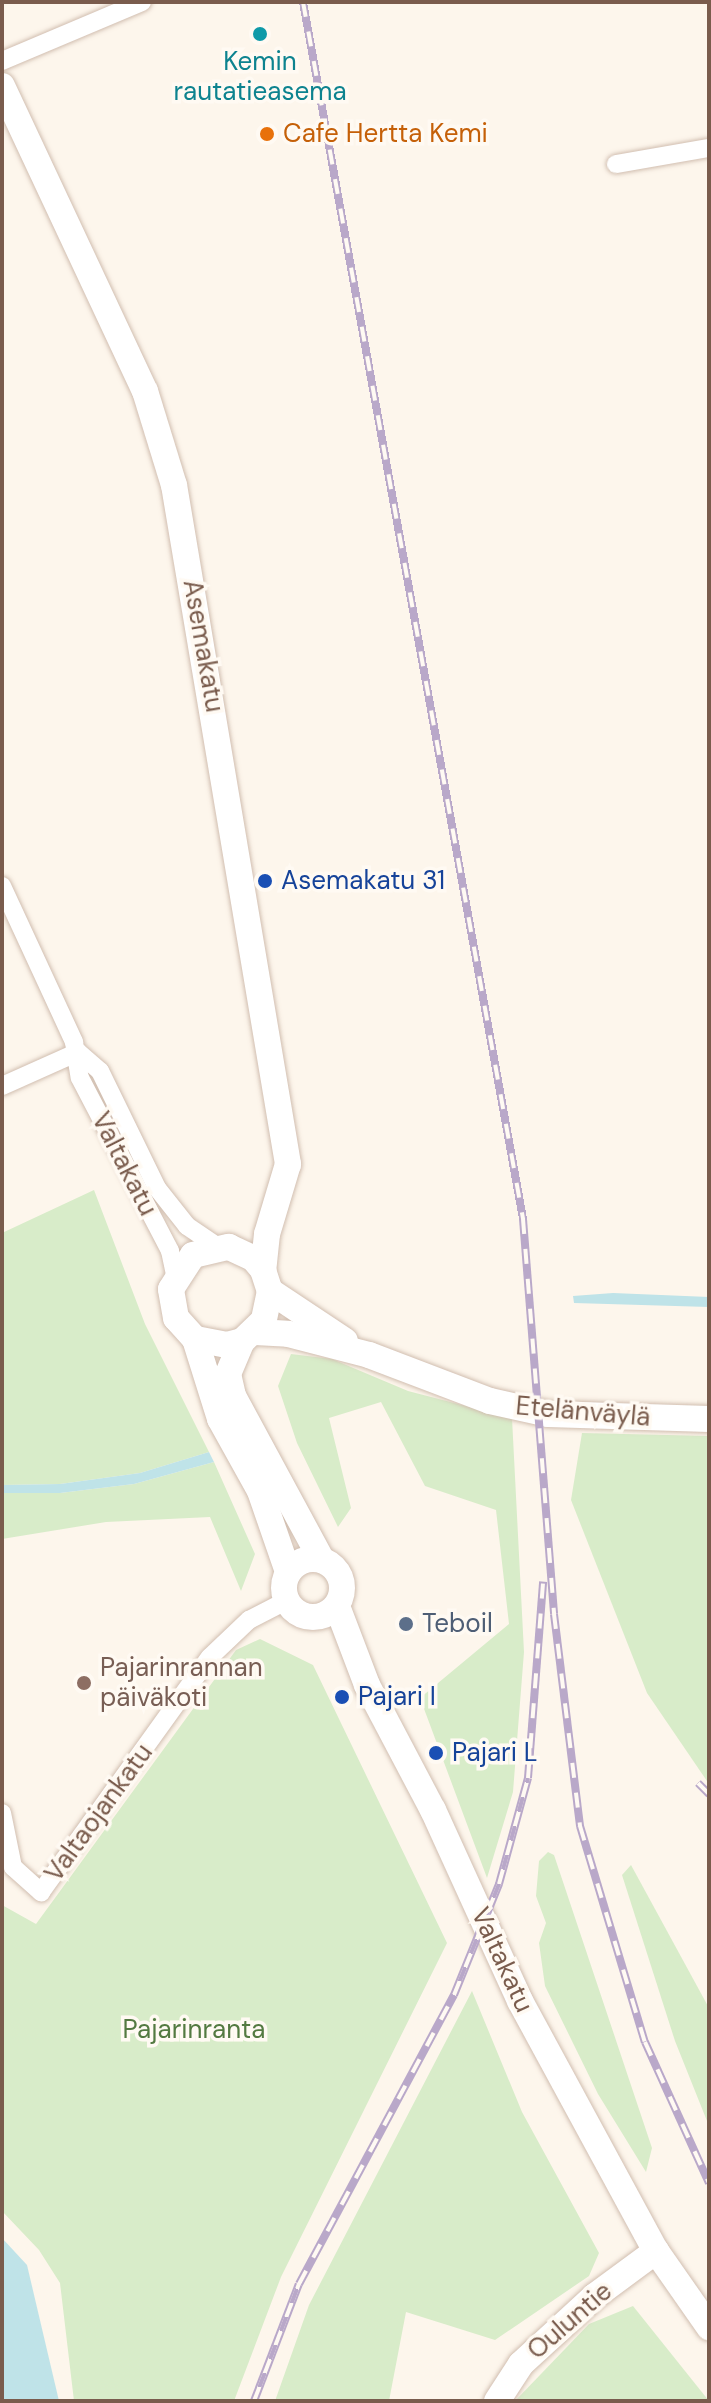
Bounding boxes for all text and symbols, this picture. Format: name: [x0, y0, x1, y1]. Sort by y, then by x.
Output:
marker: Kemin rautatieasema: [251, 25, 269, 43]
place label: Kemin rautatieasema: [173, 46, 347, 108]
place label: Cafe Hertta Kemi: [283, 118, 488, 150]
marker: Cafe Hertta Kemi: [258, 125, 276, 143]
street label: Asemakatu: [176, 577, 230, 715]
place label: Asemakatu 31: [281, 865, 445, 897]
marker: Asemakatu 31: [256, 872, 274, 890]
street label: Valtakatu: [85, 1107, 163, 1221]
street label: Etelänväylä: [514, 1391, 652, 1433]
place label: Teboil: [422, 1608, 493, 1640]
marker: Teboil: [397, 1615, 415, 1633]
place label: Pajarinrannan päiväkoti: [100, 1652, 263, 1714]
marker: Pajarinrannan päiväkoti: [75, 1674, 93, 1692]
place label: Pajari I: [358, 1681, 436, 1713]
marker: Pajari I: [333, 1688, 351, 1706]
place label: Pajari L: [452, 1737, 538, 1769]
street label: Valtaojankatu: [39, 1738, 159, 1888]
marker: Pajari L: [427, 1744, 445, 1762]
street label: Valtakatu: [464, 1903, 540, 2017]
park label: Pajarinranta: [123, 2014, 265, 2046]
street label: Ouluntie: [521, 2276, 619, 2366]

